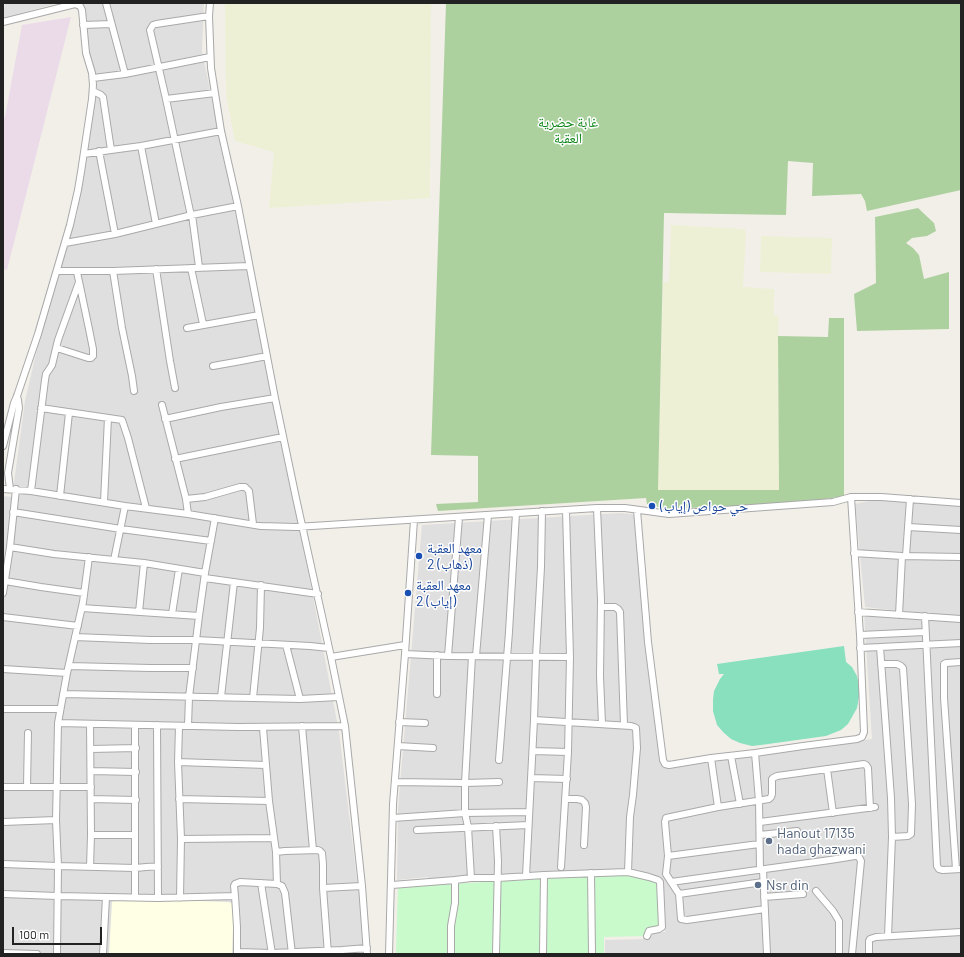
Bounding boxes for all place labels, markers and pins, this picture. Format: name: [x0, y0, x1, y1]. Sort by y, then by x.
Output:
place label: حي حواص (إياب): [660, 498, 748, 514]
marker: حي حواص (إياب): [647, 501, 657, 511]
place label: معهد العقبة 2 (ذهاب): [427, 540, 482, 572]
marker: معهد العقبة 2 (ذهاب): [414, 551, 424, 561]
place label: معهد العقبة 2 (إياب): [416, 577, 471, 610]
marker: معهد العقبة 2 (إياب): [403, 588, 413, 598]
place label: Hanout 17135 hada ghazwani: [777, 825, 866, 858]
marker: Hanout 17135 hada ghazwani: [764, 836, 774, 846]
place label: Nsr din: [766, 877, 809, 893]
marker: Nsr din: [753, 880, 763, 890]

